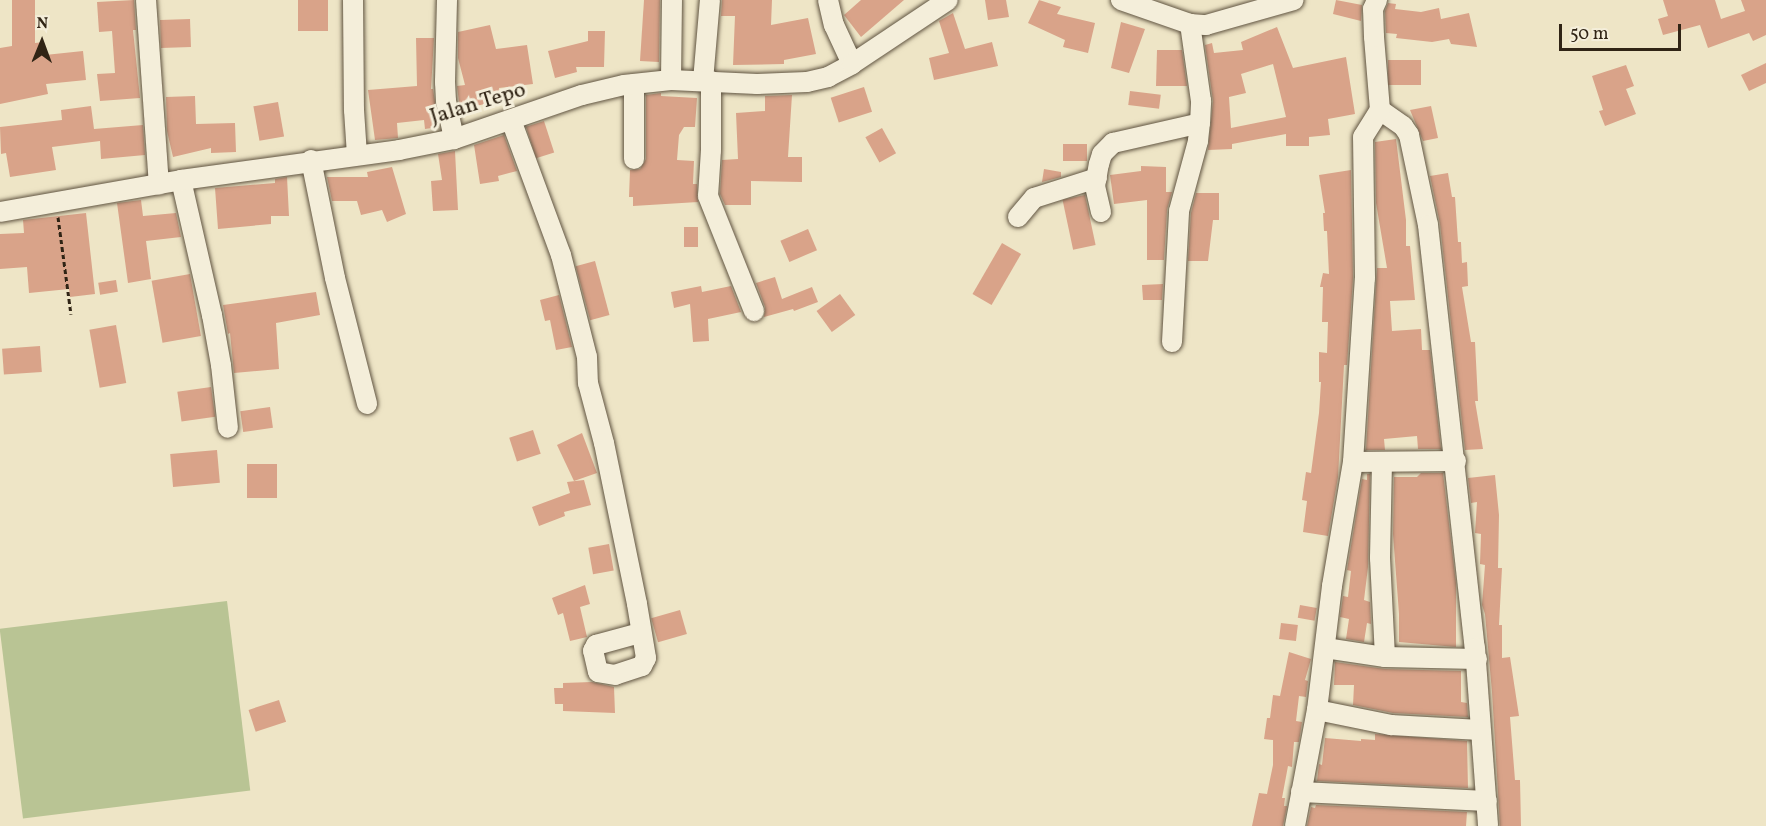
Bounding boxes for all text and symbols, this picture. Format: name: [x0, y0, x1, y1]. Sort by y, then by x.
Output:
north arrow: [12, 12, 72, 72]
scale bar: [1562, 12, 1684, 50]
text: N: [36, 13, 48, 35]
text: 50 m: [1570, 22, 1609, 47]
street label: Jalan Tepo: [427, 77, 529, 131]

